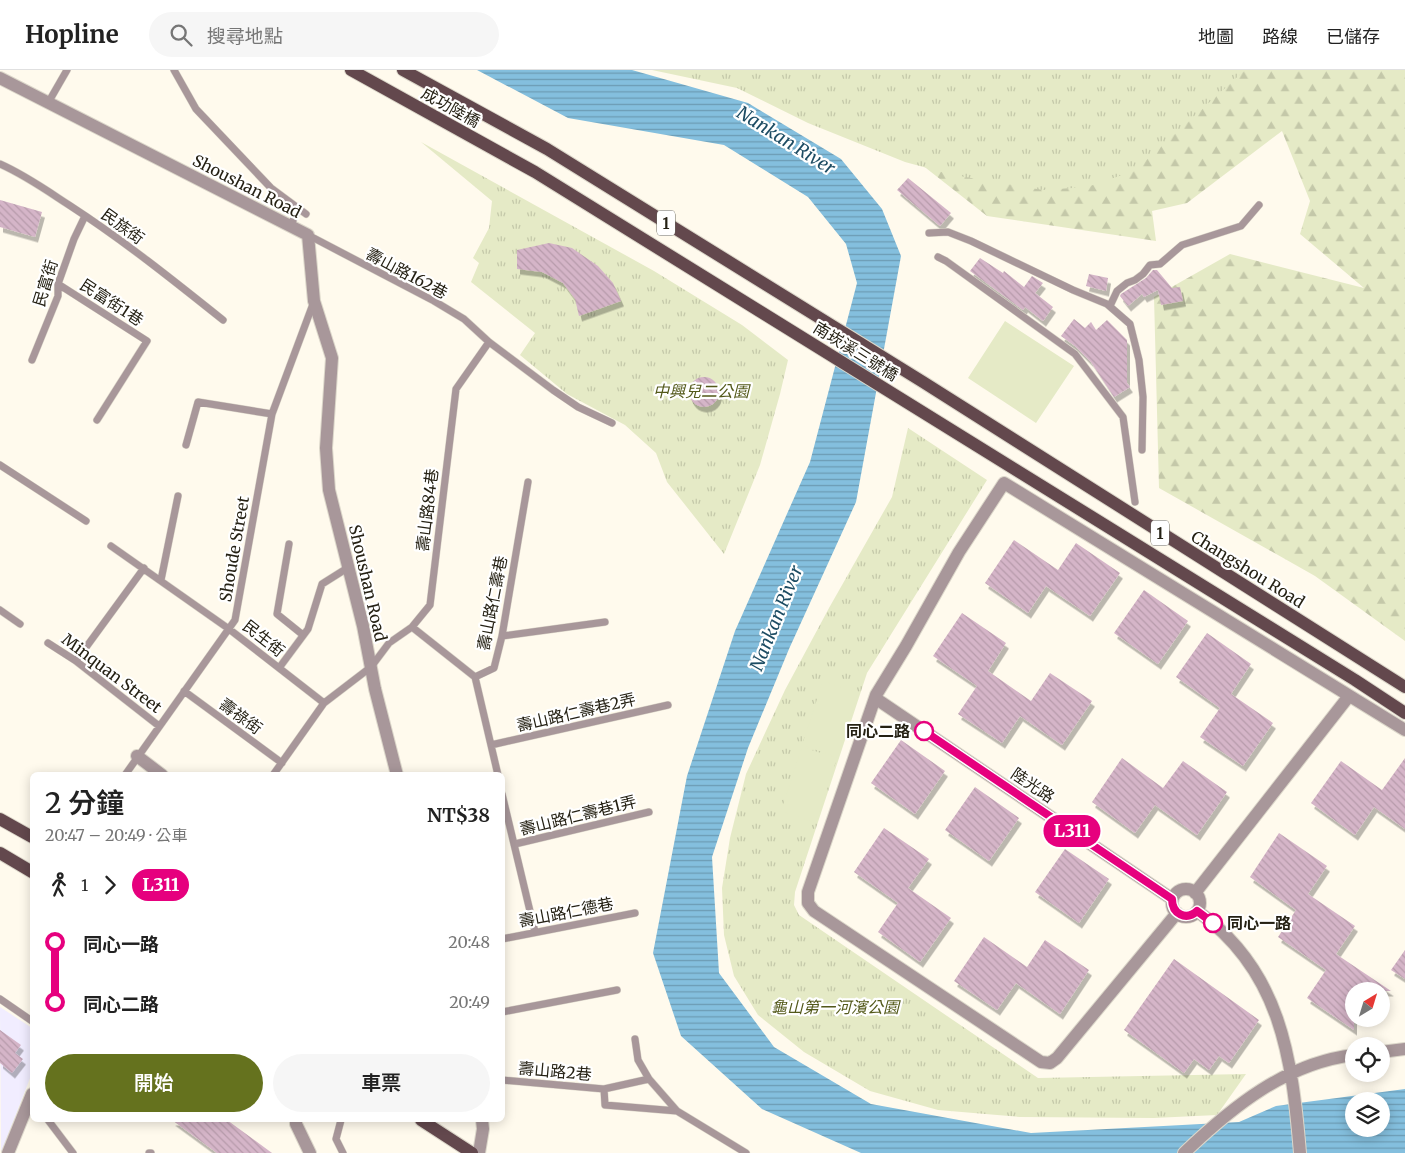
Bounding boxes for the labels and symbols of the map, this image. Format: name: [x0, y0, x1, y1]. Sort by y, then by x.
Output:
street label: 成功陸橋: [418, 83, 484, 131]
water label: Nankan River: [733, 101, 840, 180]
street label: Shoushan Road: [189, 150, 305, 222]
street label: 民族街: [98, 204, 148, 248]
road number: 1: [657, 210, 675, 236]
street label: 壽山路162巷: [363, 243, 451, 303]
street label: 民富街: [28, 257, 62, 309]
street label: 民富街1巷: [77, 274, 147, 330]
street label: 南崁溪三號橋: [810, 317, 902, 385]
park label: 中興兒二公園: [653, 381, 751, 401]
street label: 壽山路84巷: [412, 467, 442, 553]
street label: Shoude Street: [215, 494, 253, 603]
road number: 1: [1151, 520, 1169, 546]
street label: Shoushan Road: [345, 523, 391, 644]
street label: Changshou Road: [1188, 526, 1309, 612]
street label: 壽山路仁壽巷: [473, 554, 511, 652]
water label: Nankan River: [744, 561, 808, 674]
street label: 民生街: [239, 615, 289, 661]
street label: Minquan Street: [58, 629, 166, 717]
street label: 壽山路仁壽巷2弄: [515, 689, 637, 735]
street label: 壽祿街: [216, 694, 266, 738]
place label: 同心二路: [846, 721, 910, 741]
marker: 同心二路: [914, 721, 934, 741]
street label: 陸光路: [1008, 763, 1058, 807]
street label: 壽山路仁壽巷1弄: [518, 791, 638, 839]
line badge: L311: [1037, 815, 1107, 847]
street label: 壽山路仁德巷: [517, 893, 615, 931]
marker: 同心一路: [1203, 913, 1223, 933]
place label: 同心一路: [1227, 913, 1291, 933]
north arrow: [1345, 982, 1390, 1028]
park label: 龜山第一河濱公園: [771, 997, 901, 1017]
street label: 壽山路2巷: [518, 1058, 592, 1084]

